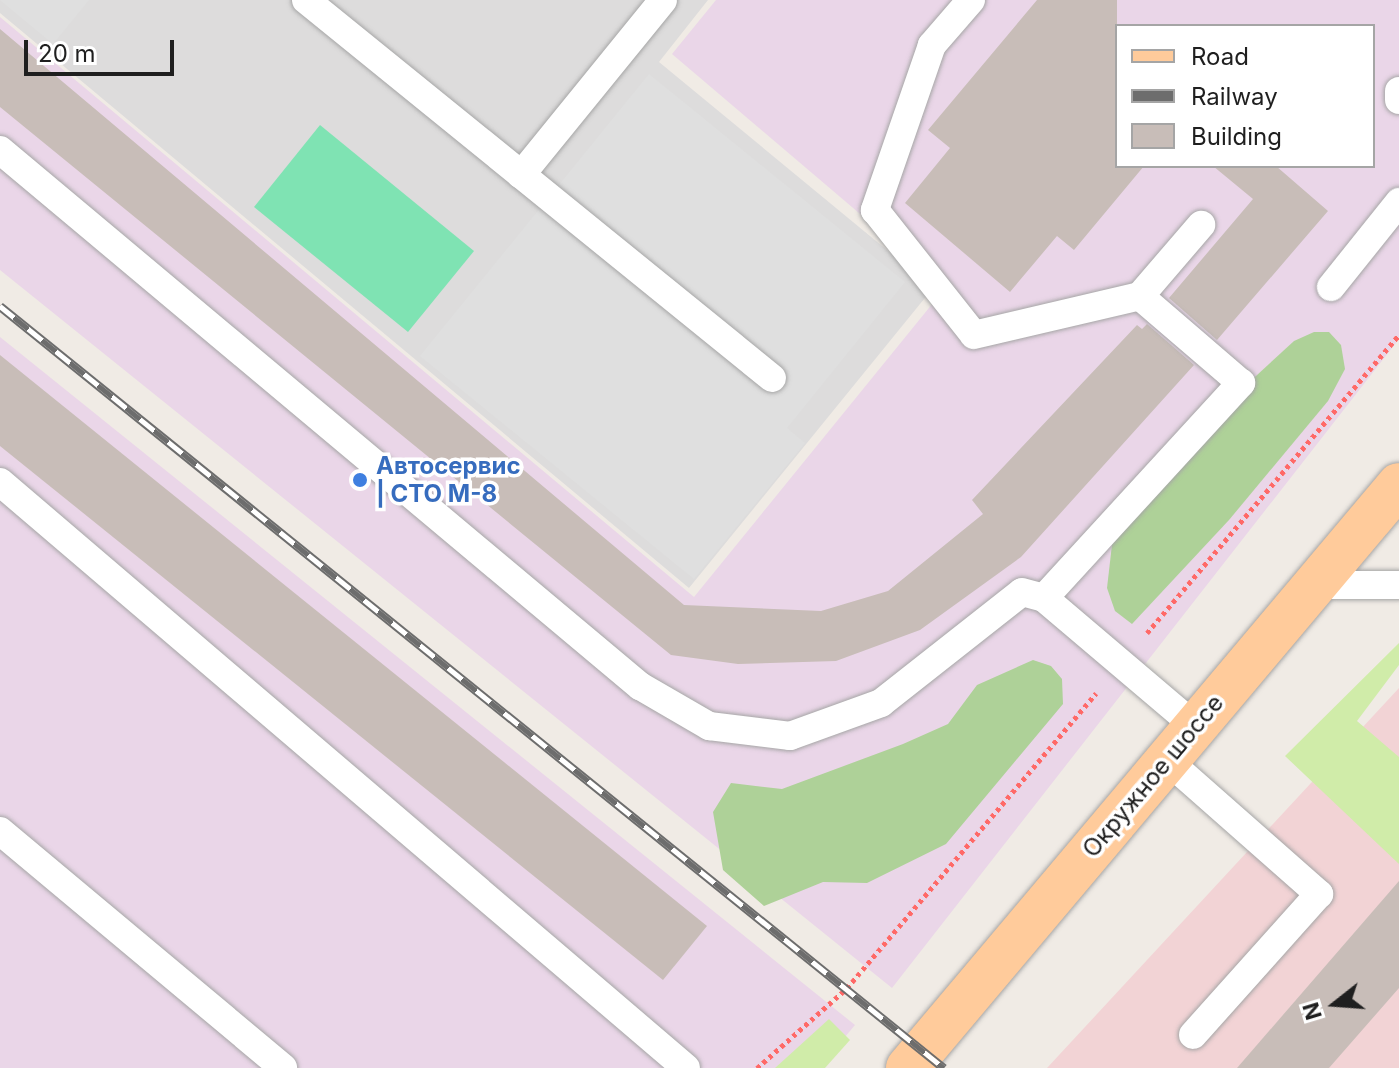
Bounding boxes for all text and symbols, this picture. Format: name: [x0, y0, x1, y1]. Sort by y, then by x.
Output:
scale bar: [28, 24, 178, 74]
legend: [1115, 24, 1375, 168]
text: 20 m: [38, 39, 96, 68]
text: Road: [1191, 42, 1249, 71]
text: Railway: [1191, 82, 1278, 111]
text: Building: [1191, 122, 1282, 151]
place label: Автосервис | СТО М-8: [376, 452, 521, 508]
marker: Автосервис | СТО М-8: [351, 471, 369, 489]
street label: Окружное шоссе: [1077, 689, 1229, 863]
north arrow: [1295, 964, 1375, 1044]
text: N: [1297, 999, 1327, 1023]

